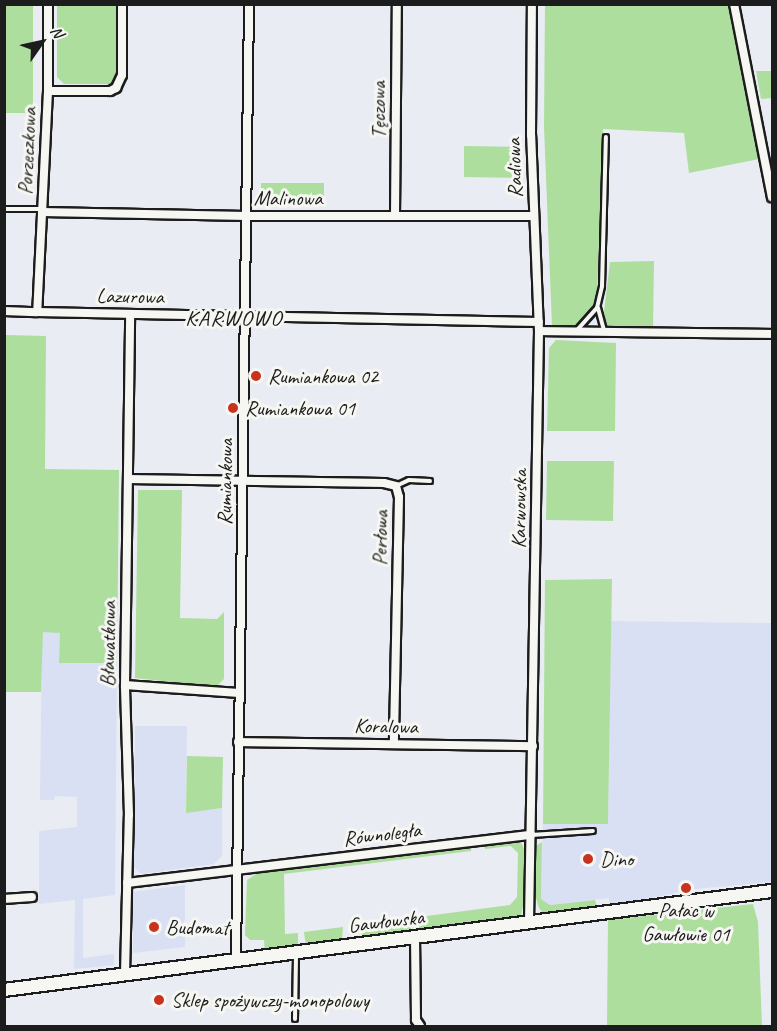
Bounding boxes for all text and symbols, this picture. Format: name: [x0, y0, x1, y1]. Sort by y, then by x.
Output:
north arrow: [12, 12, 72, 72]
text: N: [46, 22, 68, 42]
street label: Tęczowa: [365, 81, 391, 139]
street label: Porzeczkowa: [12, 107, 42, 195]
street label: Radiowa: [500, 138, 528, 198]
street label: Malinowa: [254, 185, 322, 211]
street label: Lazurowa: [96, 283, 164, 309]
district label: KARWOWO: [186, 306, 282, 332]
place label: Rumiankowa 02: [268, 363, 378, 389]
marker: Rumiankowa 02: [249, 369, 263, 383]
place label: Rumiankowa 01: [245, 395, 355, 421]
marker: Rumiankowa 01: [226, 401, 240, 415]
street label: Rumiankowa: [212, 439, 238, 525]
street label: Karwowska: [506, 469, 532, 549]
street label: Perłowa: [367, 510, 393, 566]
street label: Bławatkowa: [95, 601, 121, 687]
street label: Koralowa: [354, 713, 418, 739]
street label: Równoległa: [342, 817, 422, 851]
place label: Dino: [600, 846, 633, 872]
marker: Dino: [581, 852, 595, 866]
marker: Pałac w Gawłowie 01: [679, 881, 693, 895]
place label: Pałac w Gawłowie 01: [642, 897, 730, 947]
street label: Gawłowska: [347, 904, 425, 938]
place label: Budomat: [166, 914, 229, 940]
marker: Budomat: [147, 920, 161, 934]
place label: Sklep spożywczy-monopolowy: [171, 987, 369, 1013]
marker: Sklep spożywczy-monopolowy: [152, 993, 166, 1007]

